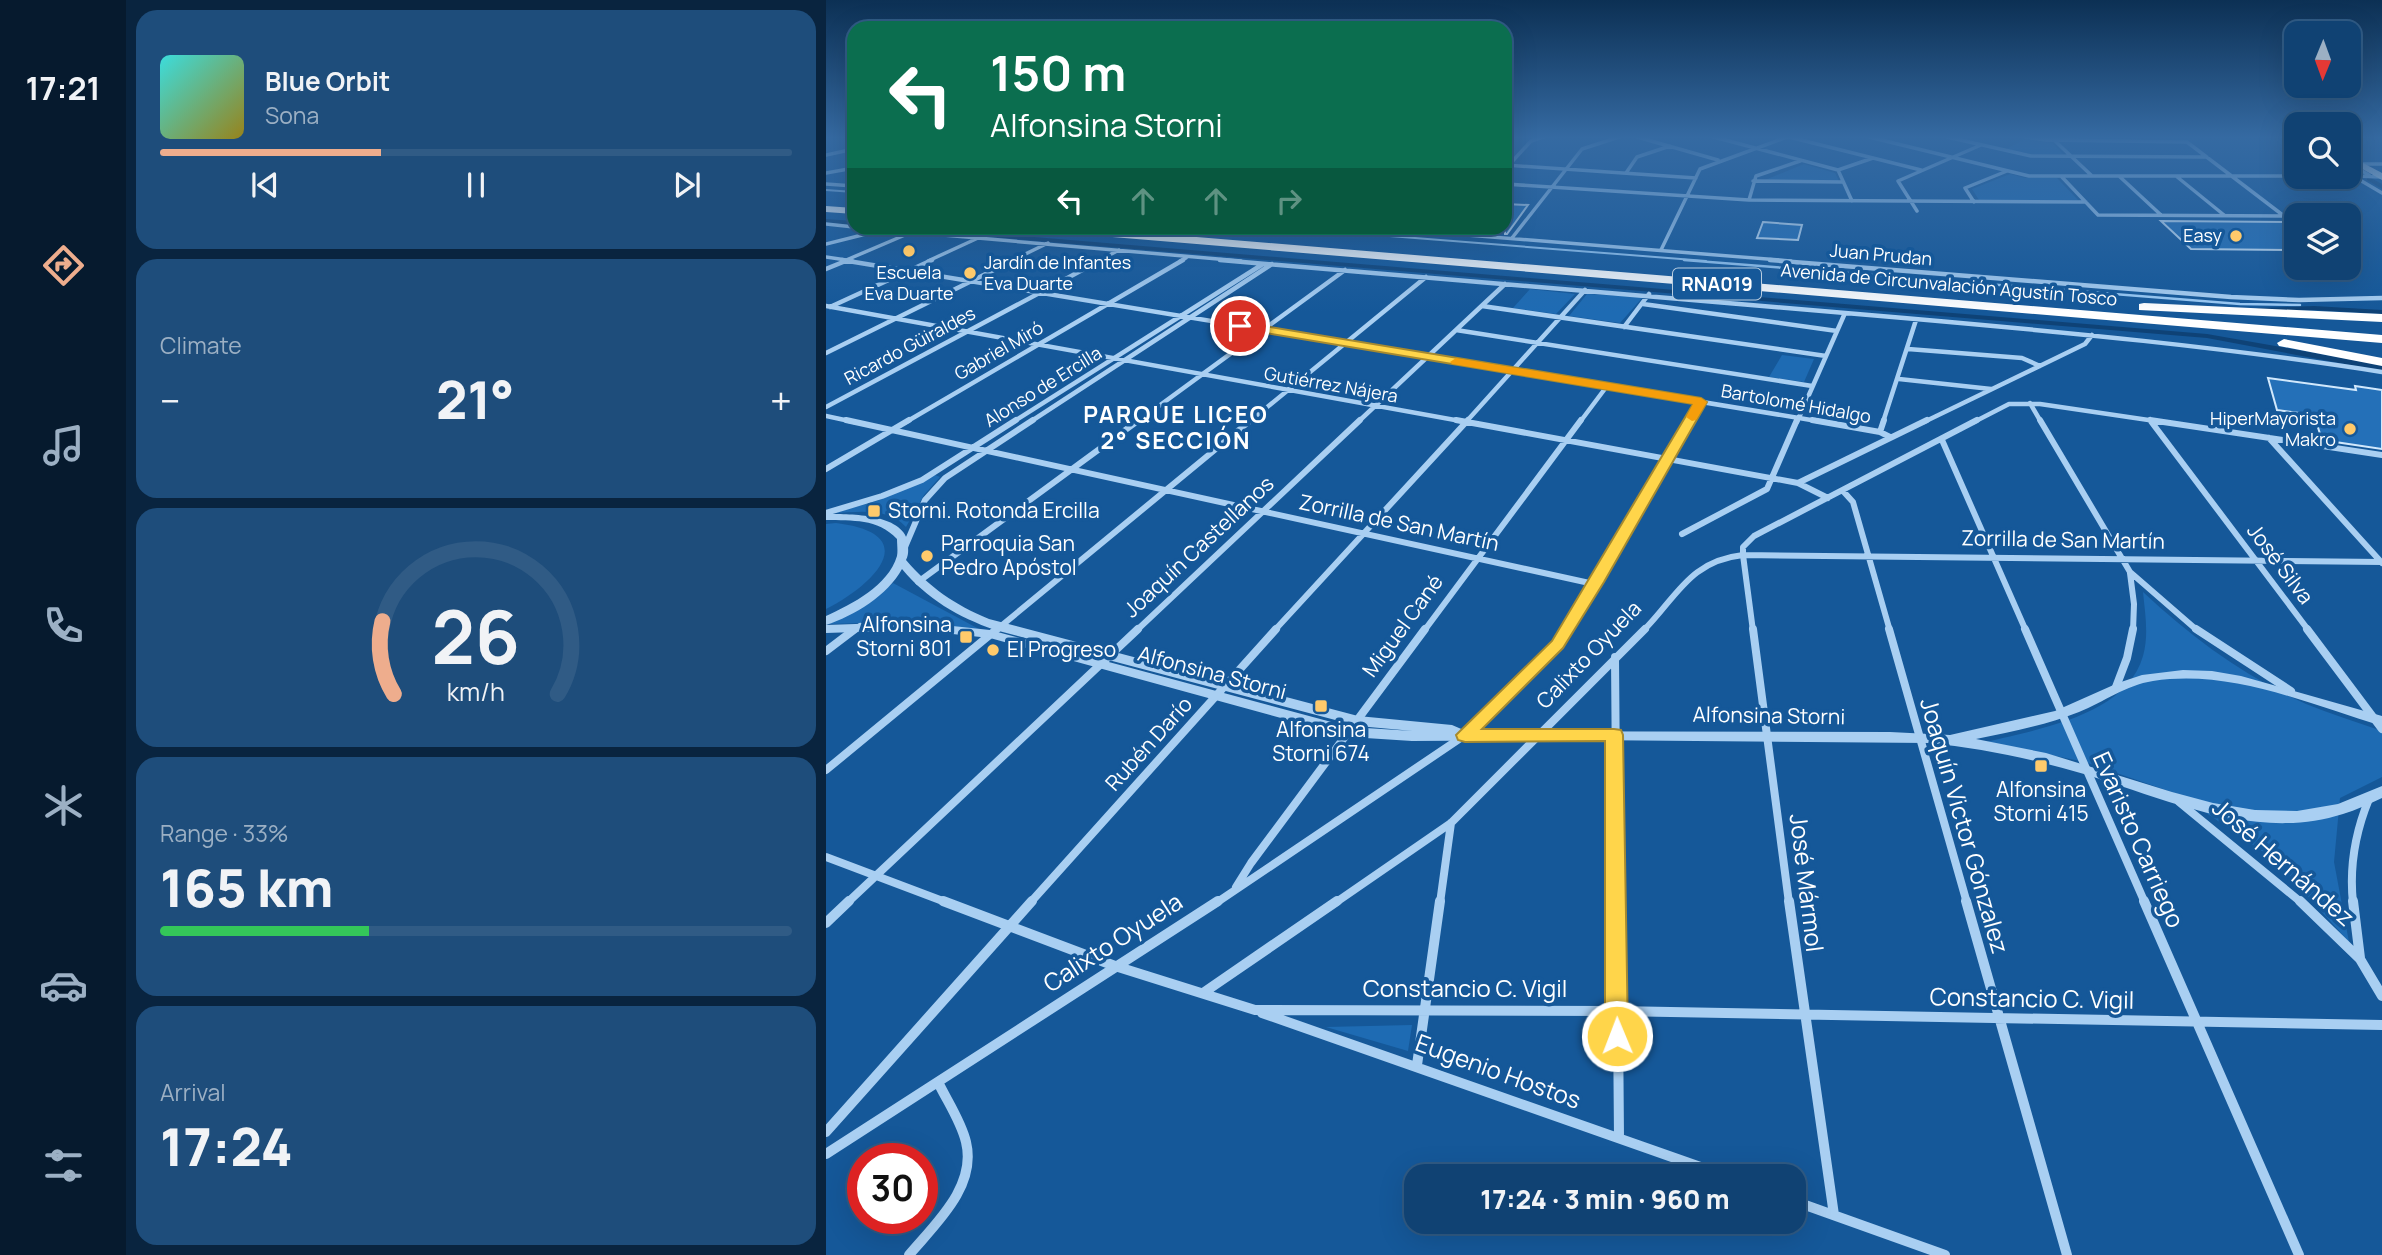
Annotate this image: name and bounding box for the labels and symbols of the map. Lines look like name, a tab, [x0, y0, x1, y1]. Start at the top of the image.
north arrow	[2284, 21, 2361, 98]
place label: Easy	[2183, 223, 2222, 247]
marker: Easy	[2228, 228, 2244, 244]
street label: Juan Prudan	[1829, 238, 1933, 270]
marker: Escuela Eva Duarte	[901, 243, 917, 259]
place label: Jardín de Infantes Eva Duarte	[984, 250, 1131, 295]
street label: Avenida de Circunvalación Agustín Tosco	[1780, 257, 2118, 311]
place label: Escuela Eva Duarte	[864, 260, 954, 305]
marker: Jardín de Infantes Eva Duarte	[962, 265, 978, 281]
road number: RNA019	[1673, 268, 1761, 300]
pin	[1210, 296, 1270, 356]
street label: Ricardo Güiraldes	[840, 300, 979, 390]
street label: Gabriel Miró	[950, 315, 1047, 385]
street label: Alonso de Ercilla	[979, 340, 1106, 432]
street label: Gutiérrez Nájera	[1262, 360, 1400, 408]
street label: Bartolomé Hidalgo	[1719, 378, 1873, 428]
district label: PARQUE LICEO 2° SECCIÓN	[1083, 398, 1269, 456]
place label: HiperMayorista Makro	[2210, 406, 2336, 451]
marker: HiperMayorista Makro	[2342, 421, 2358, 437]
street label: Joaquín Castellanos	[1117, 469, 1279, 623]
street label: Zorrilla de San Martín	[1297, 487, 1502, 557]
place label: Storni. Rotonda Ercilla	[888, 496, 1100, 524]
marker: Storni. Rotonda Ercilla	[866, 503, 882, 519]
street label: José Silva	[2241, 517, 2320, 609]
street label: Zorrilla de San Martín	[1961, 523, 2165, 555]
place label: Parroquia San Pedro Apóstol	[941, 529, 1077, 581]
marker: Parroquia San Pedro Apóstol	[919, 548, 935, 564]
street label: Miguel Cané	[1356, 569, 1449, 682]
street label: Calixto Oyuela	[1530, 594, 1647, 714]
place label: Alfonsina Storni 801	[856, 610, 952, 662]
marker: Alfonsina Storni 801	[958, 629, 974, 645]
place label: El Progreso	[1007, 635, 1116, 663]
street label: Alfonsina Storni	[1135, 639, 1290, 705]
marker: El Progreso	[985, 642, 1001, 658]
street label: Rubén Darío	[1099, 690, 1198, 796]
street label: Joaquín Victor Gónzalez	[1913, 694, 2018, 957]
marker: Alfonsina Storni 674	[1313, 698, 1329, 714]
street label: Alfonsina Storni	[1692, 700, 1846, 730]
place label: Alfonsina Storni 674	[1272, 715, 1370, 767]
street label: Evaristo Carriego	[2086, 746, 2193, 933]
marker: Alfonsina Storni 415	[2033, 758, 2049, 774]
place label: Alfonsina Storni 415	[1993, 775, 2089, 827]
street label: José Hernández	[2206, 791, 2362, 933]
street label: José Mármol	[1783, 812, 1832, 954]
street label: Calixto Oyuela	[1036, 884, 1188, 999]
street label: Constancio C. Vigil	[1363, 971, 1567, 1004]
street label: Constancio C. Vigil	[1929, 979, 2135, 1016]
position arrow	[1580, 999, 1654, 1073]
street label: Eugenio Hostos	[1411, 1025, 1586, 1116]
speed limit sign: 30	[847, 1143, 938, 1234]

